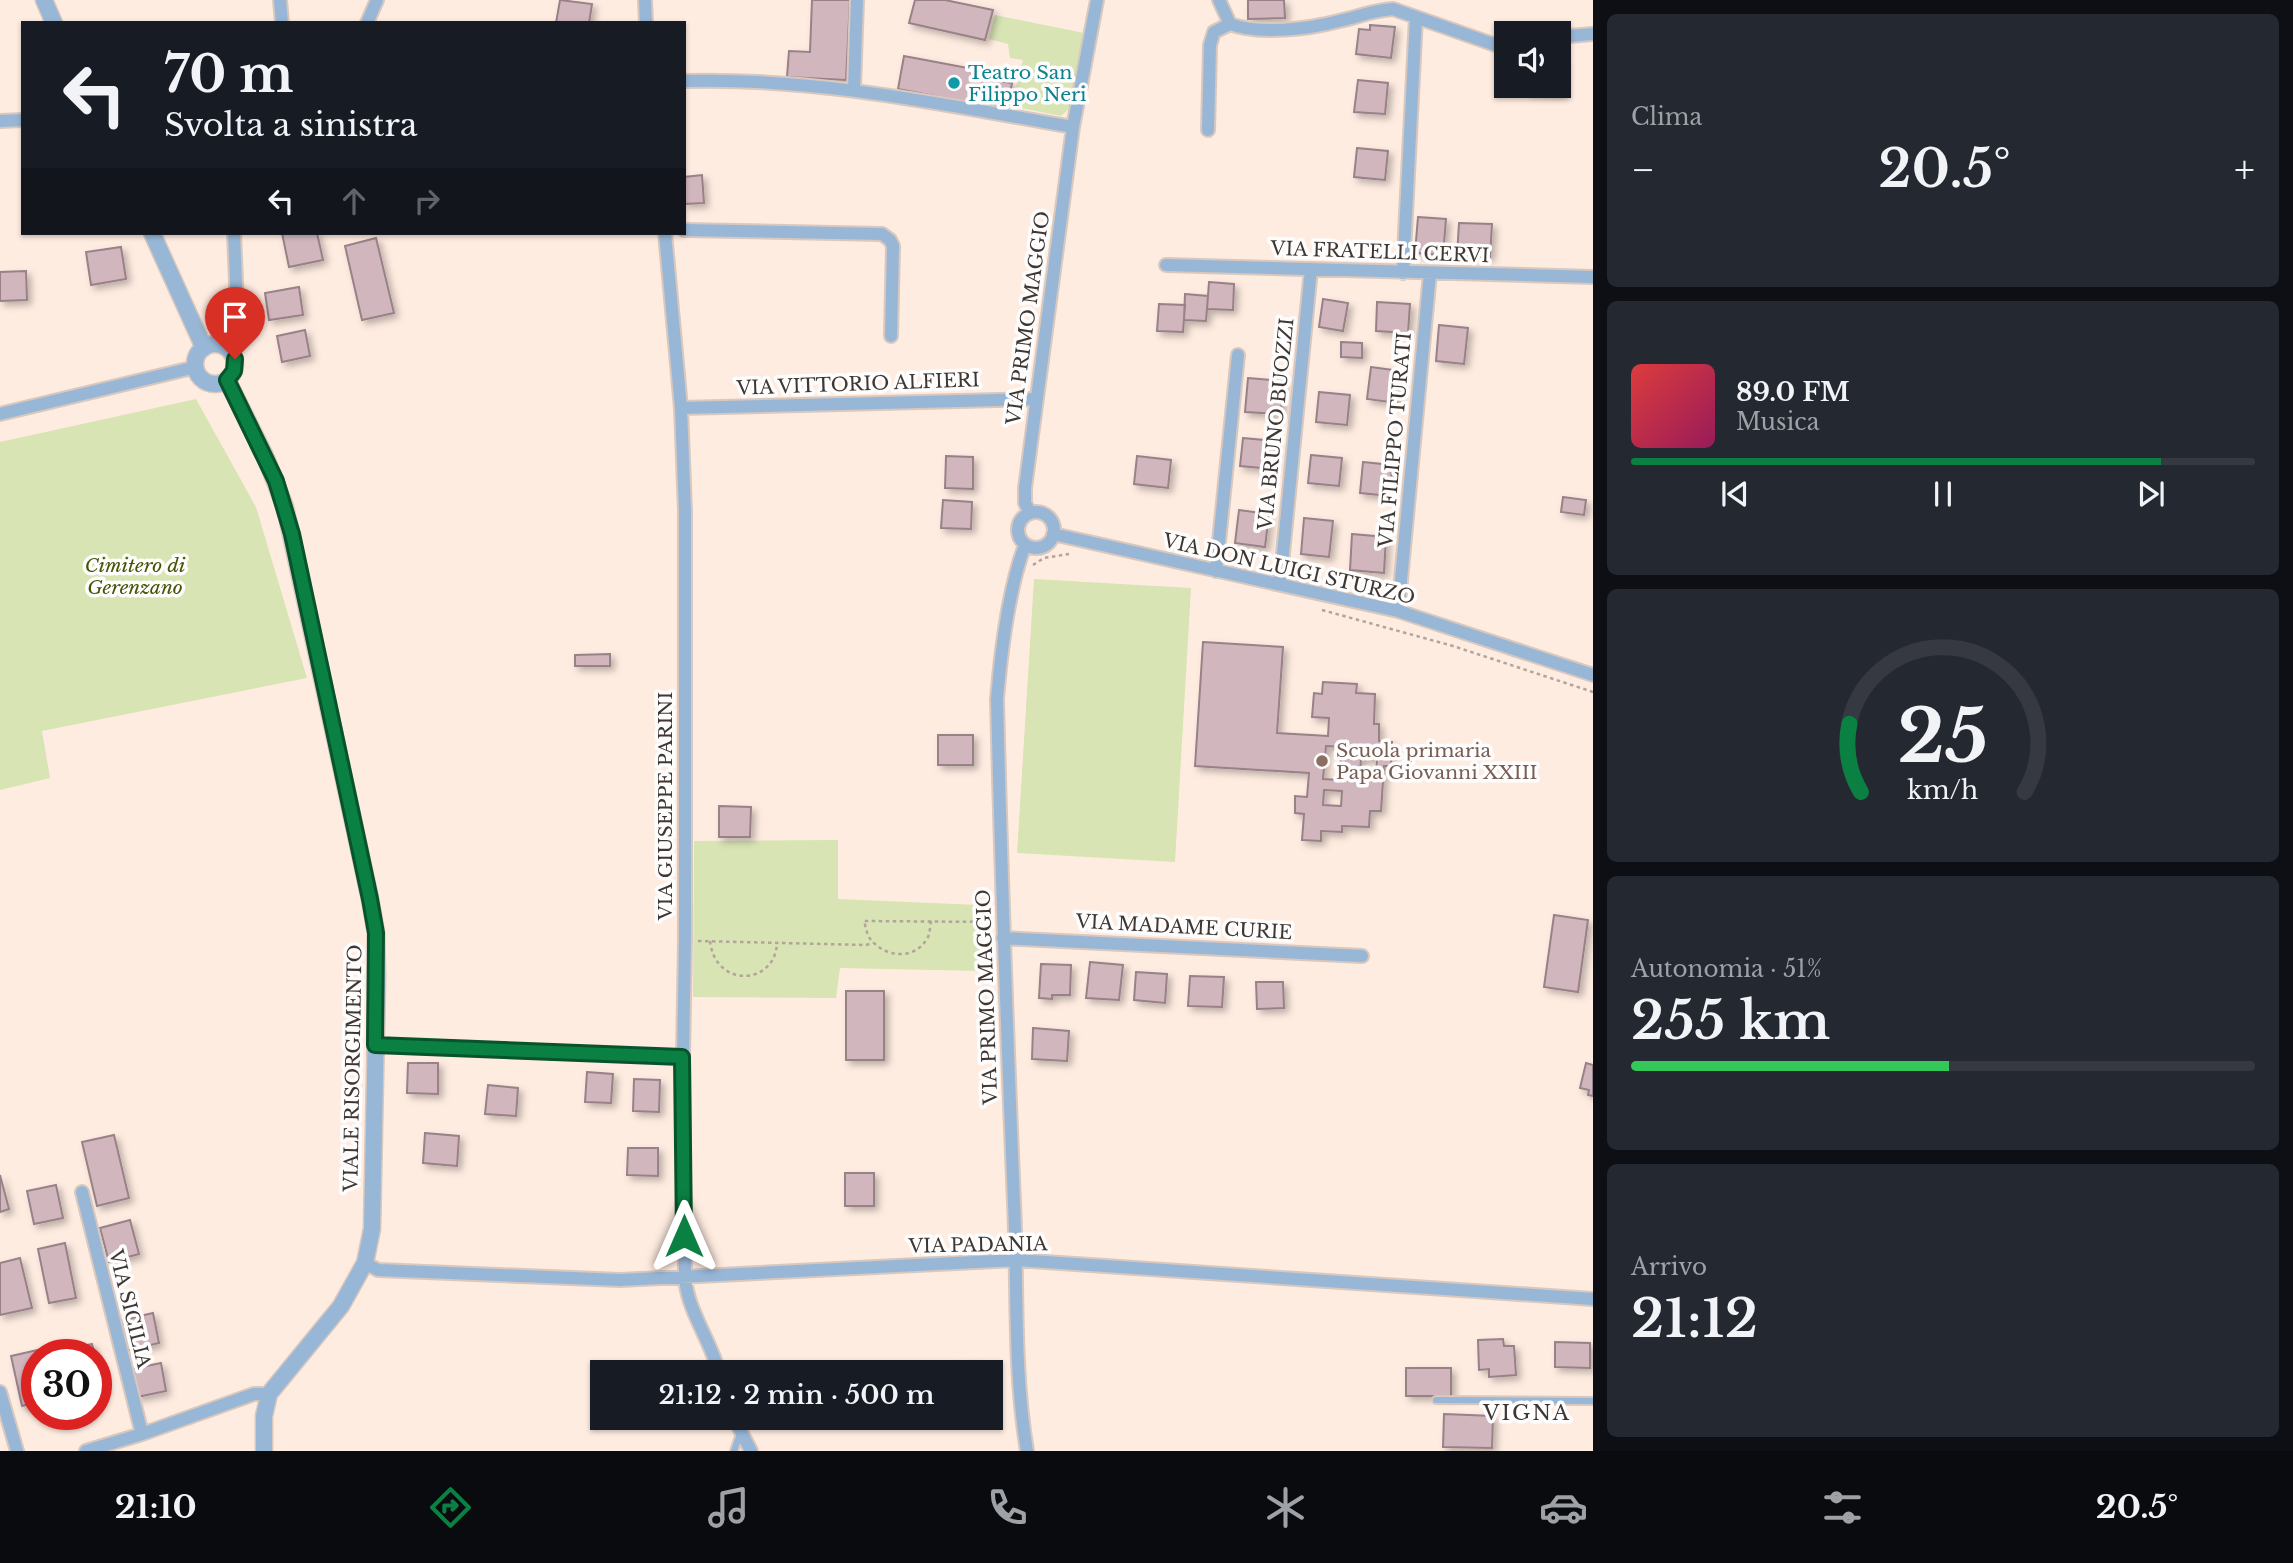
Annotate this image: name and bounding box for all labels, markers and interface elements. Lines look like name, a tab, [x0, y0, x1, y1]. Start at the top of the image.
map controls	[1494, 21, 1571, 98]
button: sound	[1494, 21, 1571, 98]
text: 70 m	[164, 44, 294, 105]
icon: left	[49, 49, 140, 140]
place label: Teatro San Filippo Neri	[968, 61, 1087, 106]
marker: Teatro San Filippo Neri	[946, 75, 962, 91]
text: Clima	[1631, 103, 1702, 131]
text: Svolta a sinistra	[164, 105, 417, 145]
text: 20.5°	[1878, 137, 2011, 201]
text: −	[1631, 146, 1655, 193]
text: +	[2234, 146, 2255, 193]
icon: left	[262, 182, 300, 220]
icon: ahead	[335, 182, 373, 220]
icon: right	[408, 182, 446, 220]
street label: VIA PRIMO MAGGIO	[1001, 210, 1054, 427]
street label: VIA FRATELLI CERVI	[1269, 237, 1490, 267]
pin	[205, 287, 265, 359]
icon: arrive	[216, 298, 254, 336]
street label: VIA BRUNO BUOZZI	[1253, 317, 1299, 532]
street label: VIA FILIPPO TURATI	[1374, 331, 1416, 550]
street label: VIA VITTORIO ALFIERI	[735, 368, 980, 400]
text: 89.0 FM	[1736, 376, 1850, 408]
text: Musica	[1736, 408, 1819, 436]
icon: previous	[1716, 475, 1754, 513]
icon: pause	[1924, 475, 1962, 513]
icon: next	[2132, 475, 2170, 513]
street label: VIA DON LUIGI STURZO	[1160, 529, 1417, 609]
park label: Cimitero di Gerenzano	[85, 554, 186, 599]
text: 25	[1898, 691, 1988, 782]
street label: VIA GIUSEPPE PARINI	[654, 692, 677, 921]
place label: Scuola primaria Papa Giovanni XXIII	[1336, 739, 1538, 784]
marker: Scuola primaria Papa Giovanni XXIII	[1314, 753, 1330, 769]
text: km/h	[1908, 774, 1978, 805]
street label: VIA PRIMO MAGGIO	[972, 889, 1002, 1106]
street label: VIA MADAME CURIE	[1074, 910, 1293, 944]
street label: VIALE RISORGIMENTO	[339, 944, 367, 1193]
text: Autonomia · 51%	[1631, 955, 1822, 983]
text: 255 km	[1631, 989, 1830, 1053]
position arrow	[647, 1199, 721, 1273]
street label: VIA PADANIA	[907, 1232, 1048, 1258]
street label: VIA SICILIA	[104, 1246, 156, 1371]
text: Arrivo	[1631, 1253, 1707, 1281]
text: 21:12	[1631, 1287, 1758, 1351]
speed limit sign: 30	[21, 1339, 112, 1430]
text: 21:12 · 2 min · 500 m	[658, 1379, 935, 1411]
district label: VIGNA	[1482, 1400, 1571, 1426]
icon: directions	[426, 1483, 475, 1532]
icon: music	[704, 1483, 753, 1532]
icon: phone	[983, 1483, 1032, 1532]
icon: climate	[1261, 1483, 1310, 1532]
icon: car	[1539, 1483, 1588, 1532]
icon: filters	[1818, 1483, 1867, 1532]
text: 21:10	[115, 1487, 197, 1527]
text: 20.5°	[2096, 1487, 2178, 1527]

